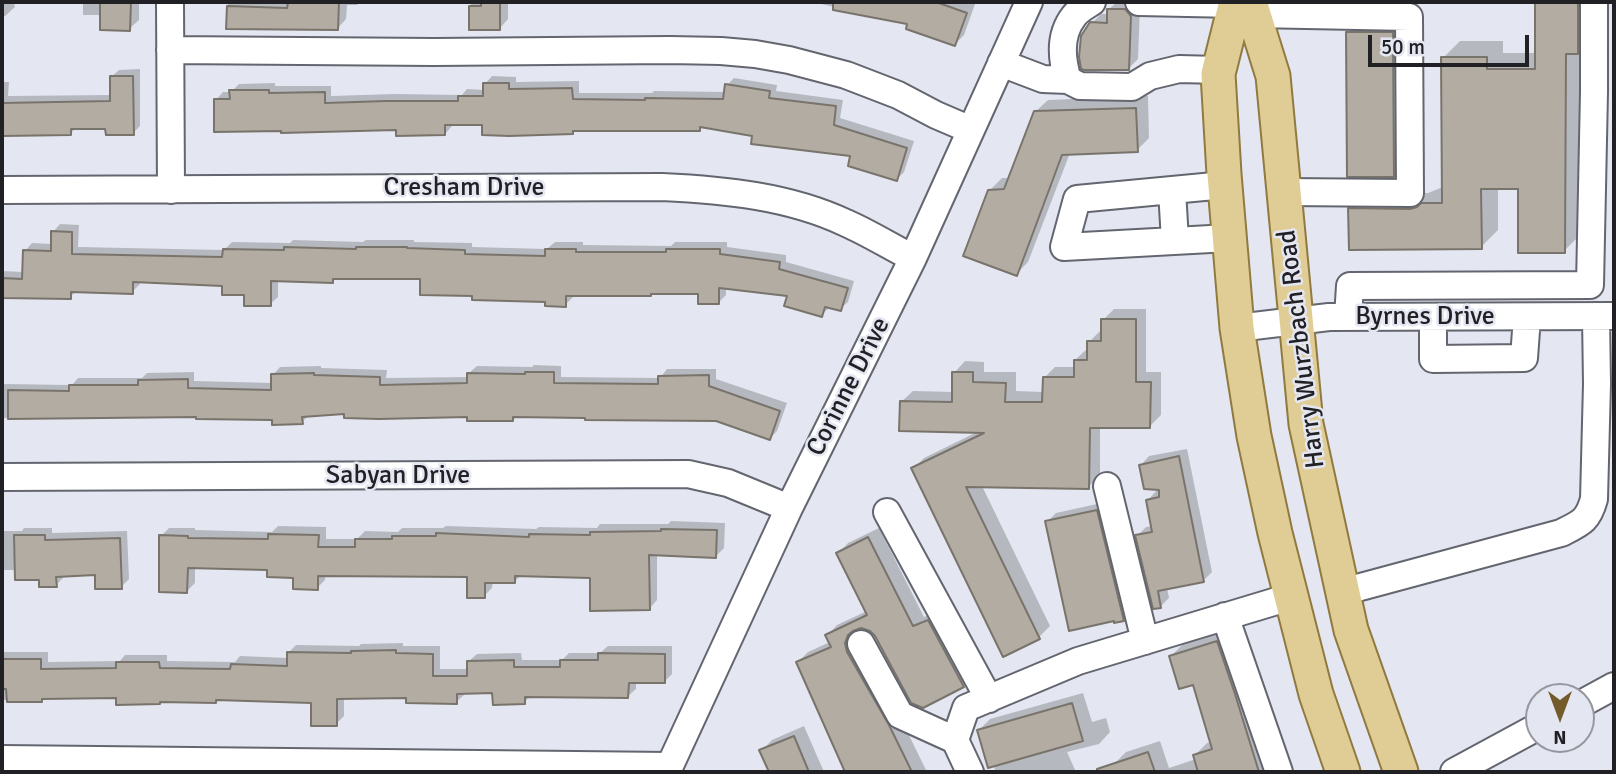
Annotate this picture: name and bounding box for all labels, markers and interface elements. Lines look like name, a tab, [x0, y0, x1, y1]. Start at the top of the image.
scale bar	[1371, 21, 1532, 65]
text: 50 m	[1381, 34, 1425, 60]
street label: Cresham Drive	[383, 172, 545, 204]
street label: Harry Wurzbach Road	[1272, 228, 1332, 470]
street label: Byrnes Drive	[1355, 301, 1495, 333]
street label: Corinne Drive	[801, 312, 897, 462]
street label: Sabyan Drive	[326, 460, 470, 492]
north arrow	[1525, 683, 1595, 753]
text: N	[1553, 725, 1567, 749]

